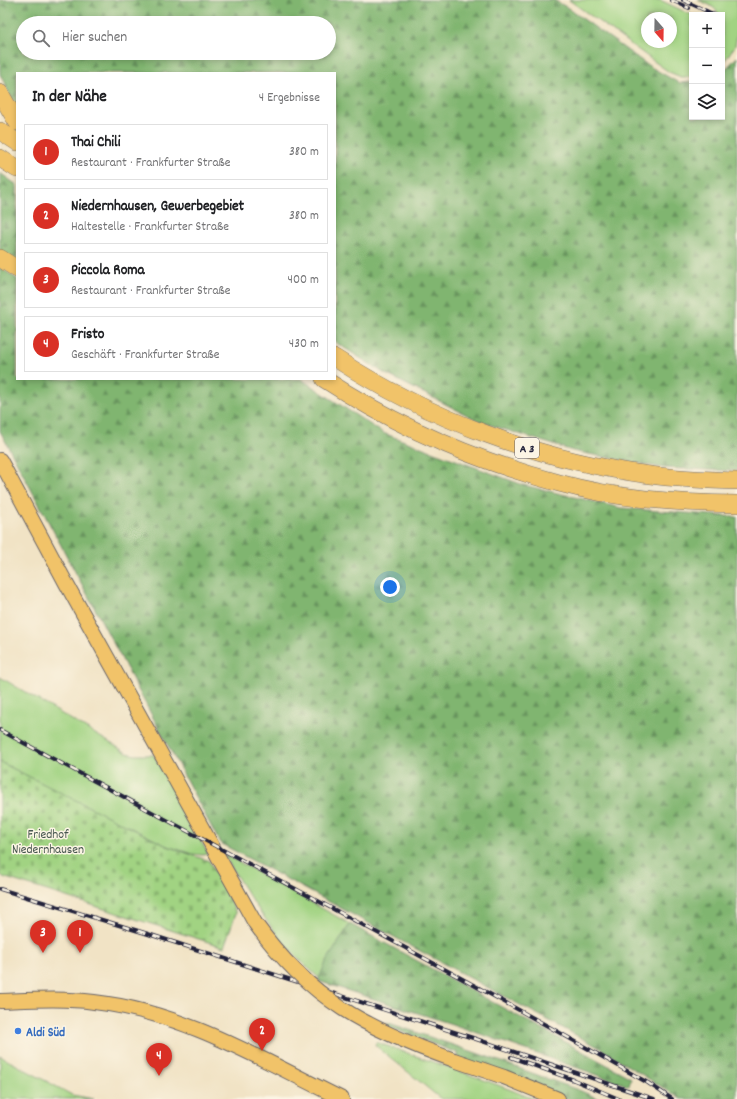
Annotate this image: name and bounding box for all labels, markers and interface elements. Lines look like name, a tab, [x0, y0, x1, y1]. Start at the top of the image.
north arrow	[641, 12, 677, 48]
map controls	[689, 12, 725, 120]
button: +	[689, 12, 725, 48]
search box	[16, 16, 336, 60]
icon: search	[30, 27, 52, 49]
text: Hier suchen	[62, 27, 127, 49]
button: −	[689, 48, 725, 84]
button: layers	[689, 84, 725, 120]
text: In der Nähe	[32, 86, 107, 110]
text: 4 Ergebnisse	[259, 89, 320, 108]
text: Thai Chili	[71, 132, 120, 154]
text: 1	[45, 143, 47, 162]
text: 380 m	[289, 143, 319, 162]
text: Restaurant · Frankfurter Straße	[71, 154, 230, 173]
text: Niedernhausen, Gewerbegebiet	[71, 196, 244, 218]
text: 2	[43, 207, 49, 226]
text: 380 m	[289, 207, 319, 226]
text: Haltestelle · Frankfurter Straße	[71, 218, 229, 237]
text: Piccola Roma	[71, 260, 145, 282]
text: 3	[43, 271, 49, 290]
text: 400 m	[288, 271, 319, 290]
text: Restaurant · Frankfurter Straße	[71, 282, 230, 301]
text: Fristo	[71, 324, 105, 346]
text: 4	[43, 335, 49, 354]
text: 430 m	[289, 335, 319, 354]
text: Geschäft · Frankfurter Straße	[71, 346, 219, 365]
road number: A 3	[515, 438, 539, 458]
your location	[380, 577, 400, 597]
park label: Friedhof Niedernhausen	[12, 826, 84, 860]
pin: 3	[30, 920, 56, 953]
pin: 1	[67, 920, 93, 953]
pin: 2	[249, 1018, 275, 1051]
place label: Aldi Süd	[26, 1024, 65, 1043]
marker: Aldi Süd	[13, 1026, 23, 1036]
pin: 4	[146, 1043, 172, 1076]

